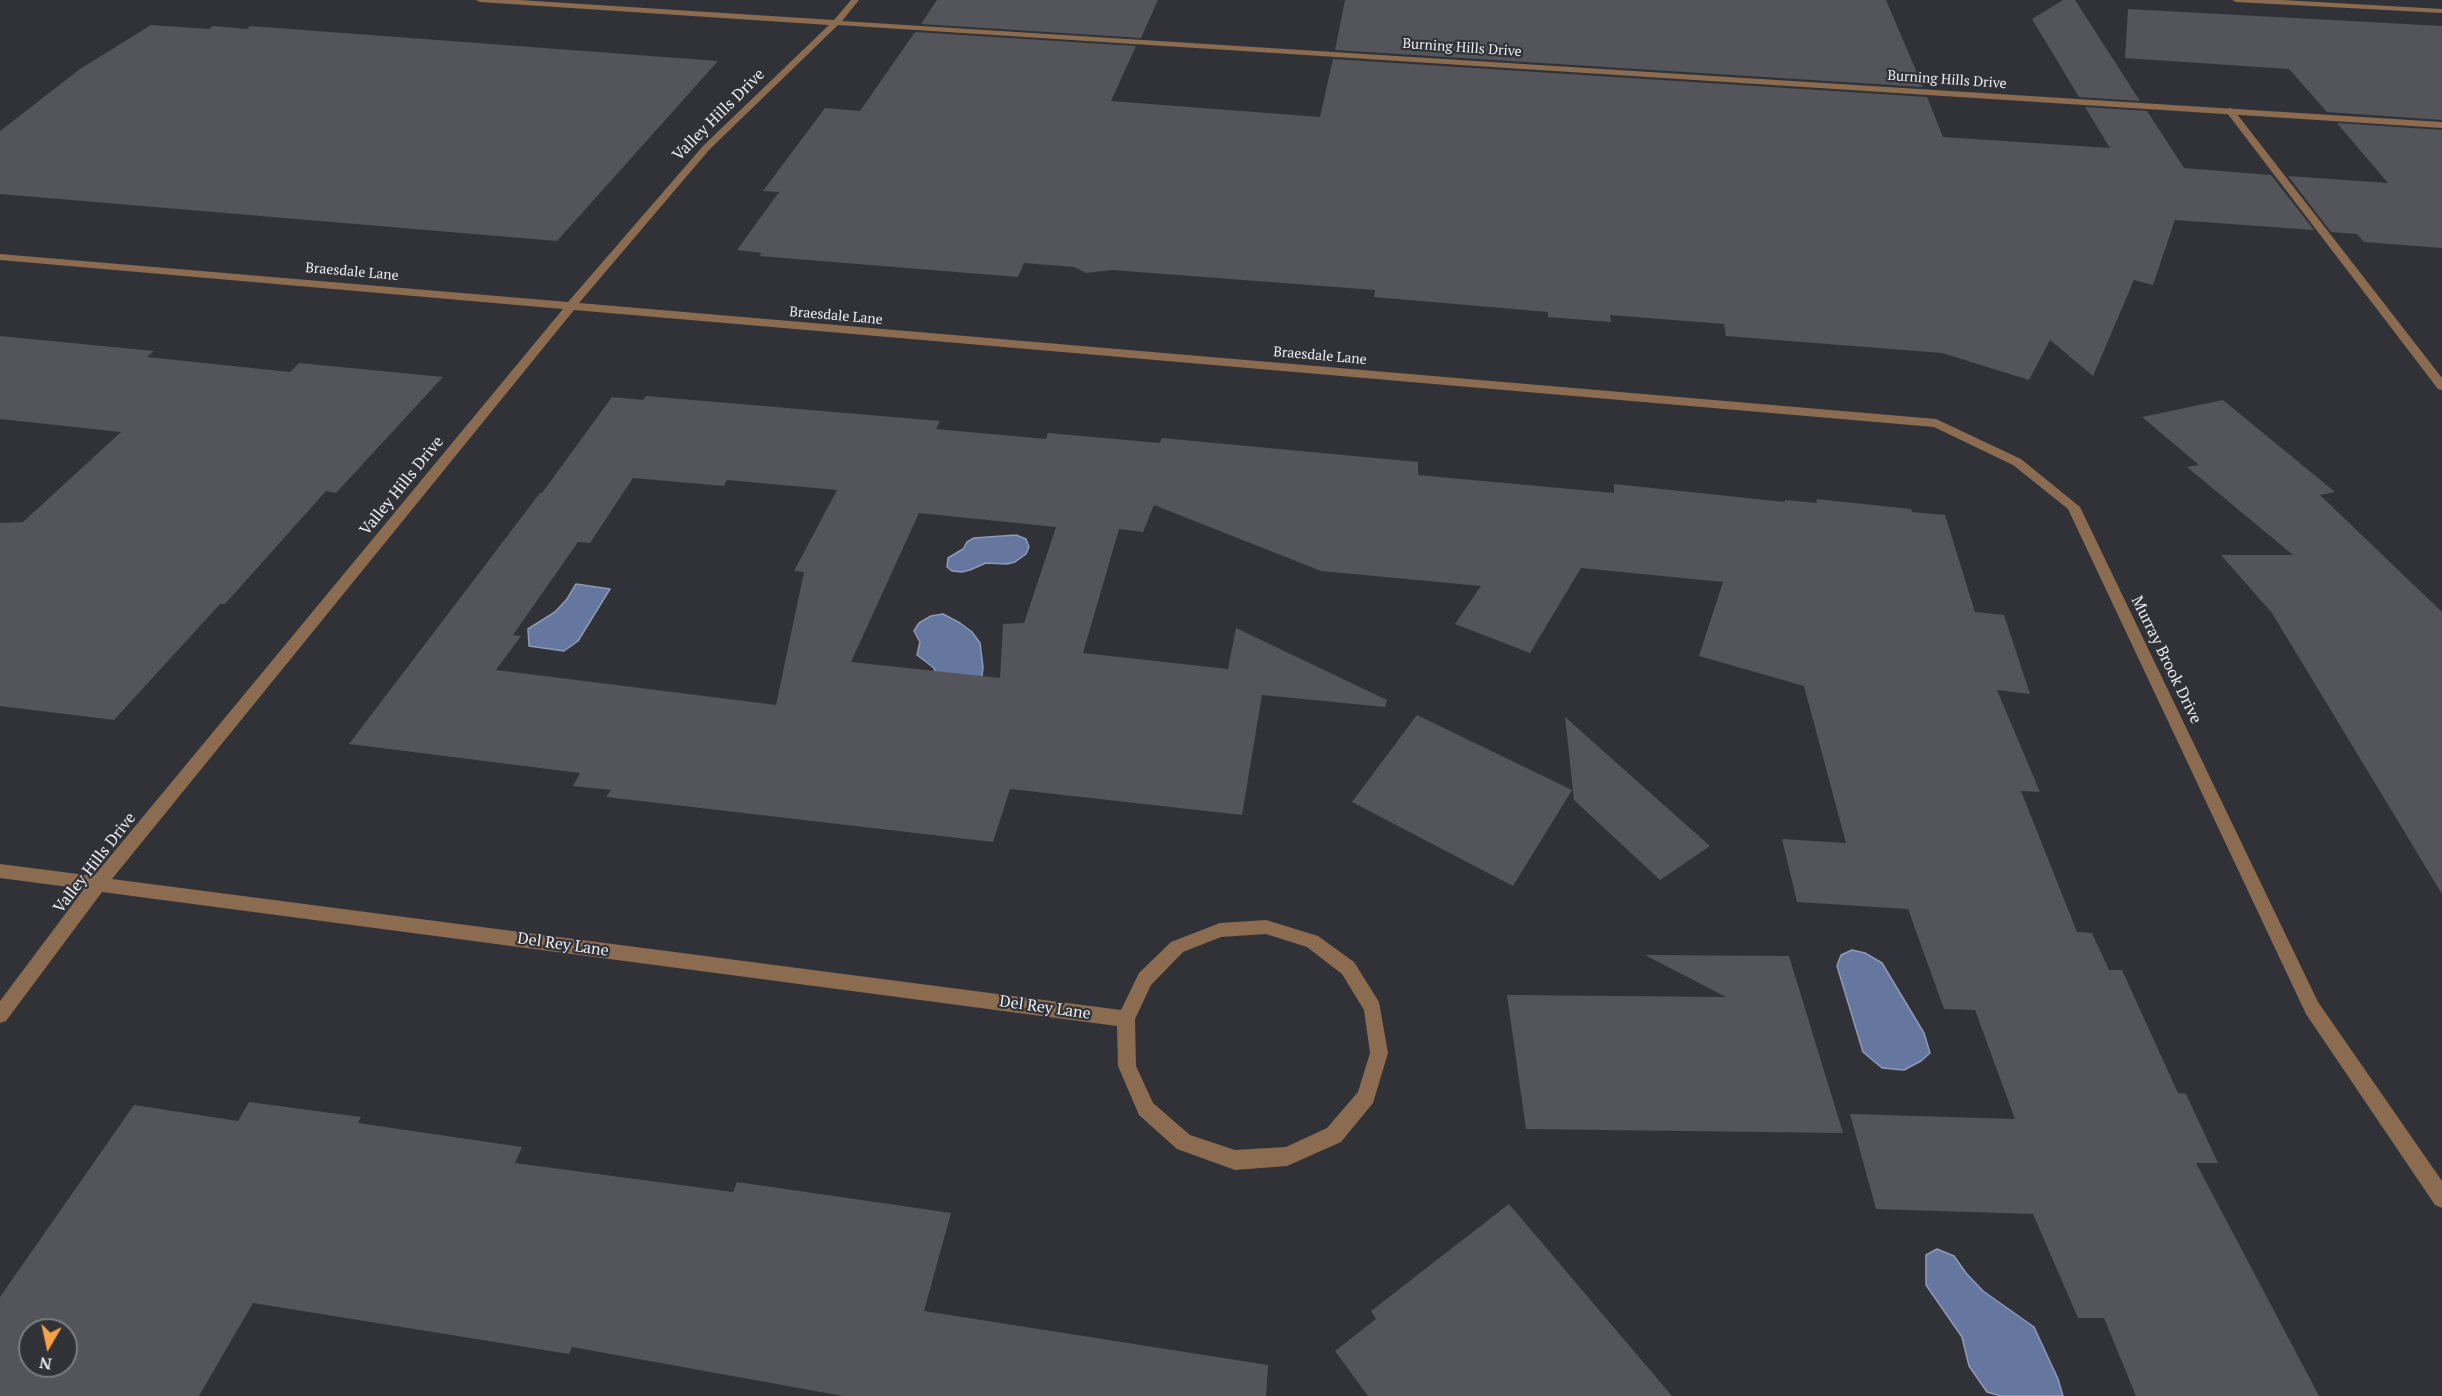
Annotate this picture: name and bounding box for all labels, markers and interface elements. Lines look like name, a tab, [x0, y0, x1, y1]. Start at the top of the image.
street label: Burning Hills Drive	[1402, 35, 1522, 61]
street label: Valley Hills Drive	[669, 65, 769, 165]
street label: Burning Hills Drive	[1887, 67, 2007, 93]
street label: Braesdale Lane	[305, 260, 399, 284]
street label: Braesdale Lane	[789, 304, 883, 328]
street label: Braesdale Lane	[1273, 344, 1367, 368]
street label: Valley Hills Drive	[356, 432, 448, 540]
street label: Murray Brook Drive	[2127, 593, 2205, 727]
street label: Valley Hills Drive	[50, 809, 140, 917]
street label: Del Rey Lane	[516, 929, 610, 961]
street label: Del Rey Lane	[998, 992, 1092, 1024]
north arrow	[18, 1318, 78, 1378]
text: N	[38, 1352, 53, 1376]

